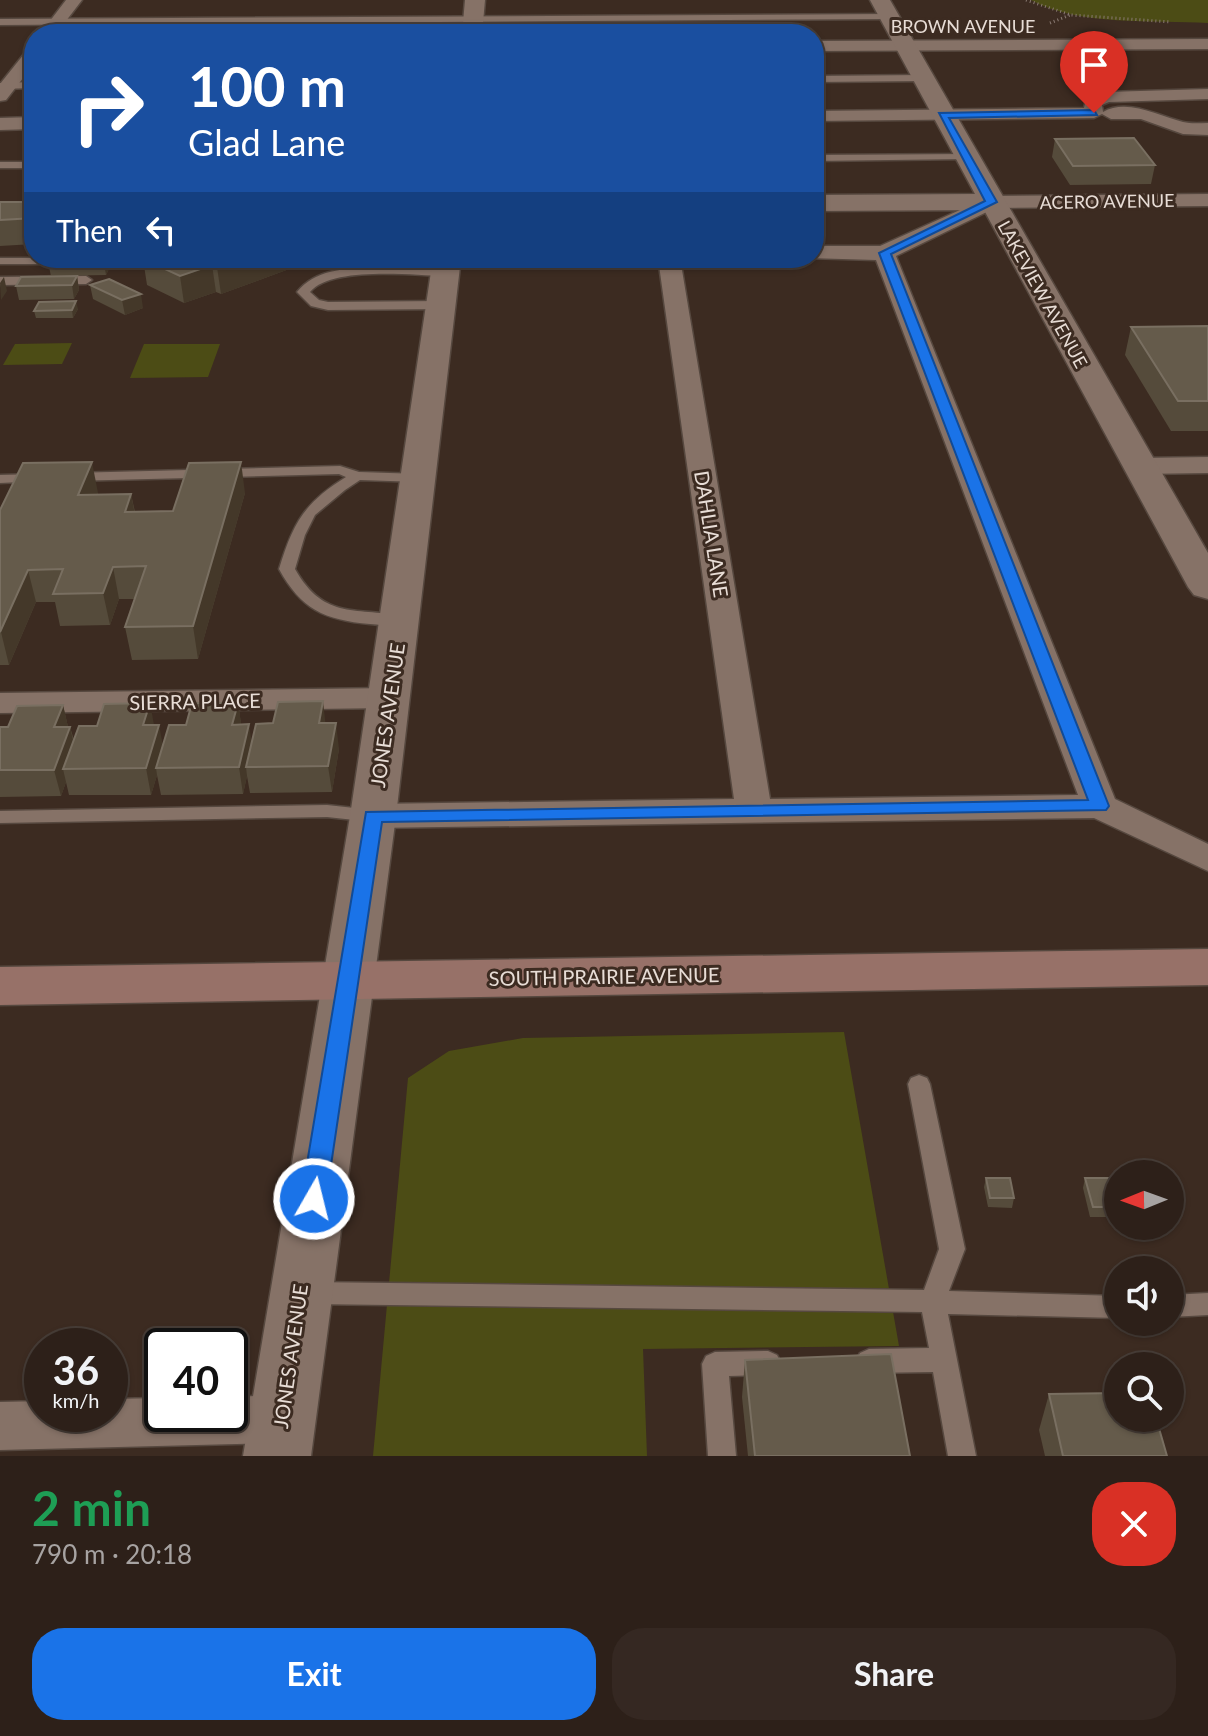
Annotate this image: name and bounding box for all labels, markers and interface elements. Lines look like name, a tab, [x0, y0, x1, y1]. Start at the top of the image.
street label: BROWN AVENUE	[891, 15, 1035, 37]
pin	[1060, 31, 1128, 113]
icon: arrive	[1072, 43, 1116, 87]
text: 100 m	[188, 52, 346, 119]
icon: right	[56, 56, 160, 160]
text: Glad Lane	[188, 120, 345, 164]
street label: ACERO AVENUE	[1039, 189, 1175, 213]
icon: left	[139, 208, 183, 252]
text: Then	[56, 212, 123, 248]
street label: LAKEVIEW AVENUE	[993, 217, 1093, 371]
street label: DAHLIA LANE	[690, 469, 734, 599]
street label: JONES AVENUE	[365, 641, 409, 789]
street label: SIERRA PLACE	[129, 688, 261, 714]
street label: SOUTH PRAIRIE AVENUE	[488, 962, 720, 990]
position arrow	[272, 1157, 356, 1241]
north arrow	[1104, 1160, 1184, 1240]
map controls	[1104, 1160, 1184, 1432]
button: sound	[1104, 1256, 1184, 1336]
street label: JONES AVENUE	[268, 1282, 312, 1430]
speed limit sign: 40	[144, 1328, 248, 1432]
text: 36	[53, 1346, 99, 1394]
button: search	[1104, 1352, 1184, 1432]
text: km/h	[53, 1388, 99, 1412]
text: 2 min	[32, 1479, 151, 1536]
button: close	[1092, 1482, 1176, 1566]
text: 790 m · 20:18	[32, 1538, 192, 1570]
button: Exit	[32, 1628, 596, 1720]
button: Share	[612, 1628, 1176, 1720]

